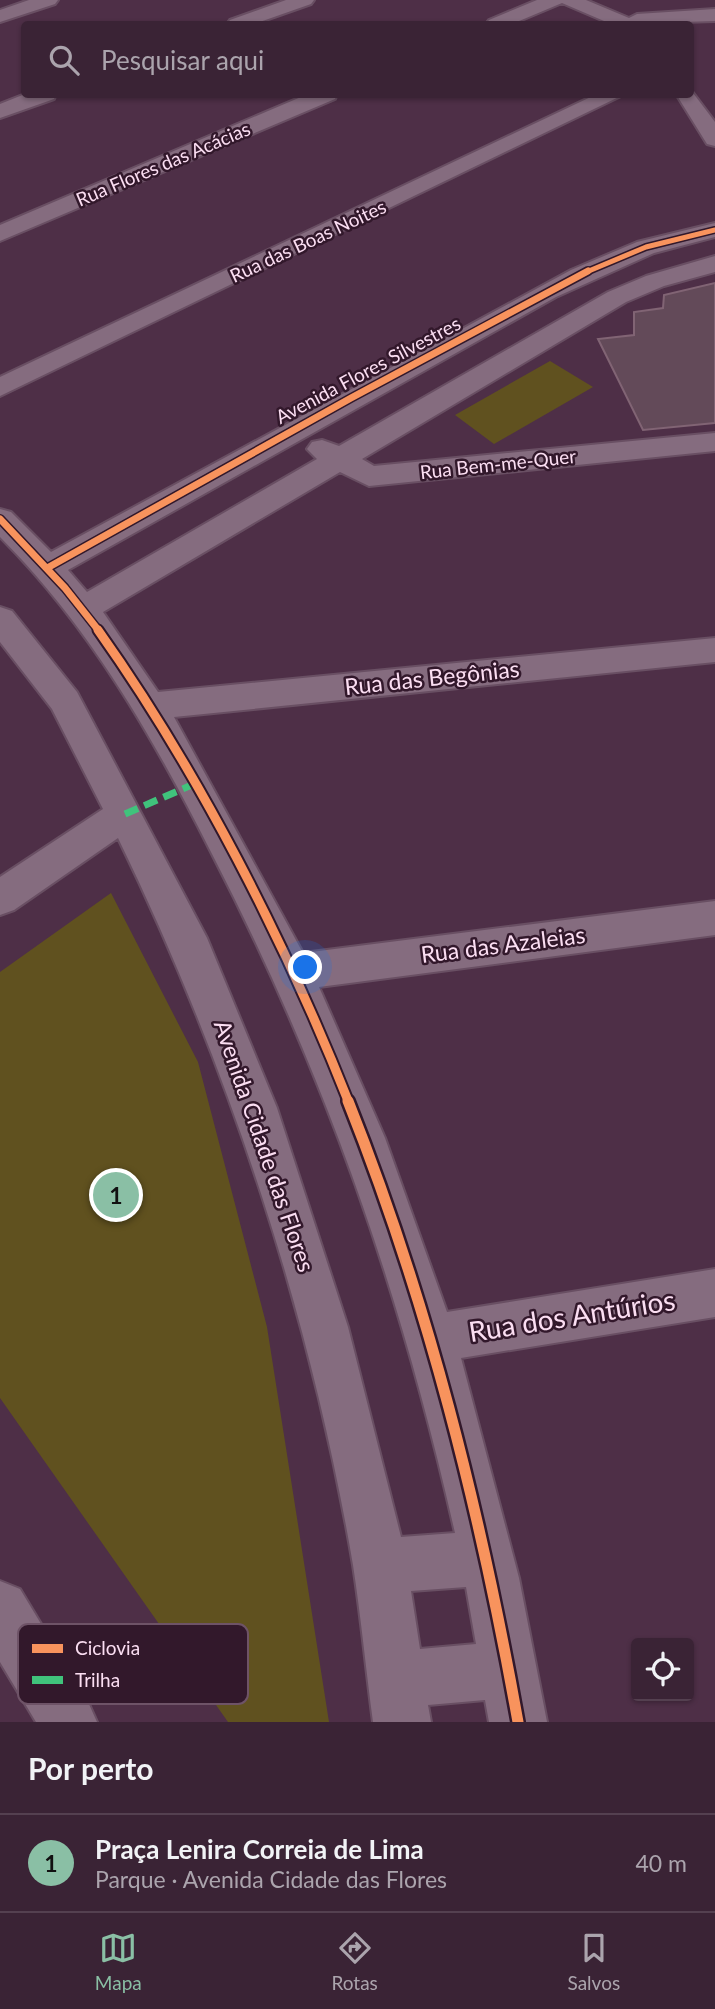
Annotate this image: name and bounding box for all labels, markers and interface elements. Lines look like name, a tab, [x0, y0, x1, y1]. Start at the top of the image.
search box	[21, 21, 694, 98]
icon: search	[45, 41, 83, 79]
text: Pesquisar aqui	[101, 44, 264, 76]
street label: Rua Flores das Acácias	[72, 116, 253, 211]
street label: Rua das Boas Noites	[226, 194, 390, 287]
street label: Avenida Flores Silvestres	[271, 311, 464, 428]
street label: Rua Bem-me-Quer	[419, 444, 577, 483]
street label: Rua das Begônias	[343, 654, 521, 700]
street label: Rua das Azaleias	[419, 920, 587, 968]
your location	[288, 950, 322, 984]
street label: Avenida Cidade das Flores	[209, 1016, 321, 1275]
pin: 1	[93, 1169, 139, 1221]
street label: Rua dos Antúrios	[466, 1282, 677, 1348]
legend	[18, 1624, 248, 1704]
text: Ciclovia	[75, 1636, 140, 1659]
map controls	[631, 1638, 694, 1701]
button: locate	[631, 1638, 694, 1701]
text: Trilha	[75, 1668, 120, 1691]
text: Por perto	[28, 1750, 153, 1786]
text: Praça Lenira Correia de Lima	[95, 1833, 424, 1865]
text: 1	[44, 1849, 58, 1877]
text: 40 m	[636, 1849, 687, 1877]
text: Parque · Avenida Cidade das Flores	[95, 1865, 447, 1893]
tab: Mapa	[95, 1929, 142, 1994]
tab: Rotas	[331, 1929, 378, 1994]
tab: Salvos	[568, 1929, 620, 1994]

